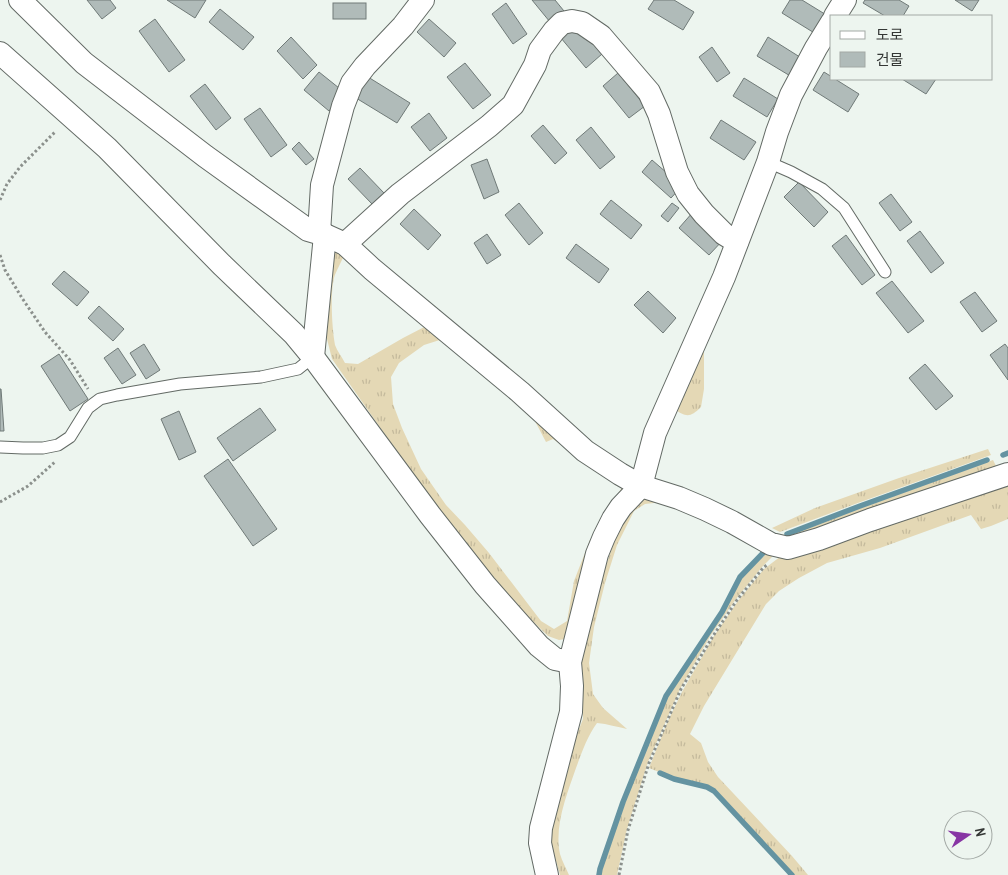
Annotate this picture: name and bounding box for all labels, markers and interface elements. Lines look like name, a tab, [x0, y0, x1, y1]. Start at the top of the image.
legend	[830, 15, 993, 80]
text: 도로	[876, 24, 904, 45]
text: 건물	[876, 49, 904, 70]
north arrow	[943, 810, 993, 860]
text: N	[971, 826, 990, 838]

